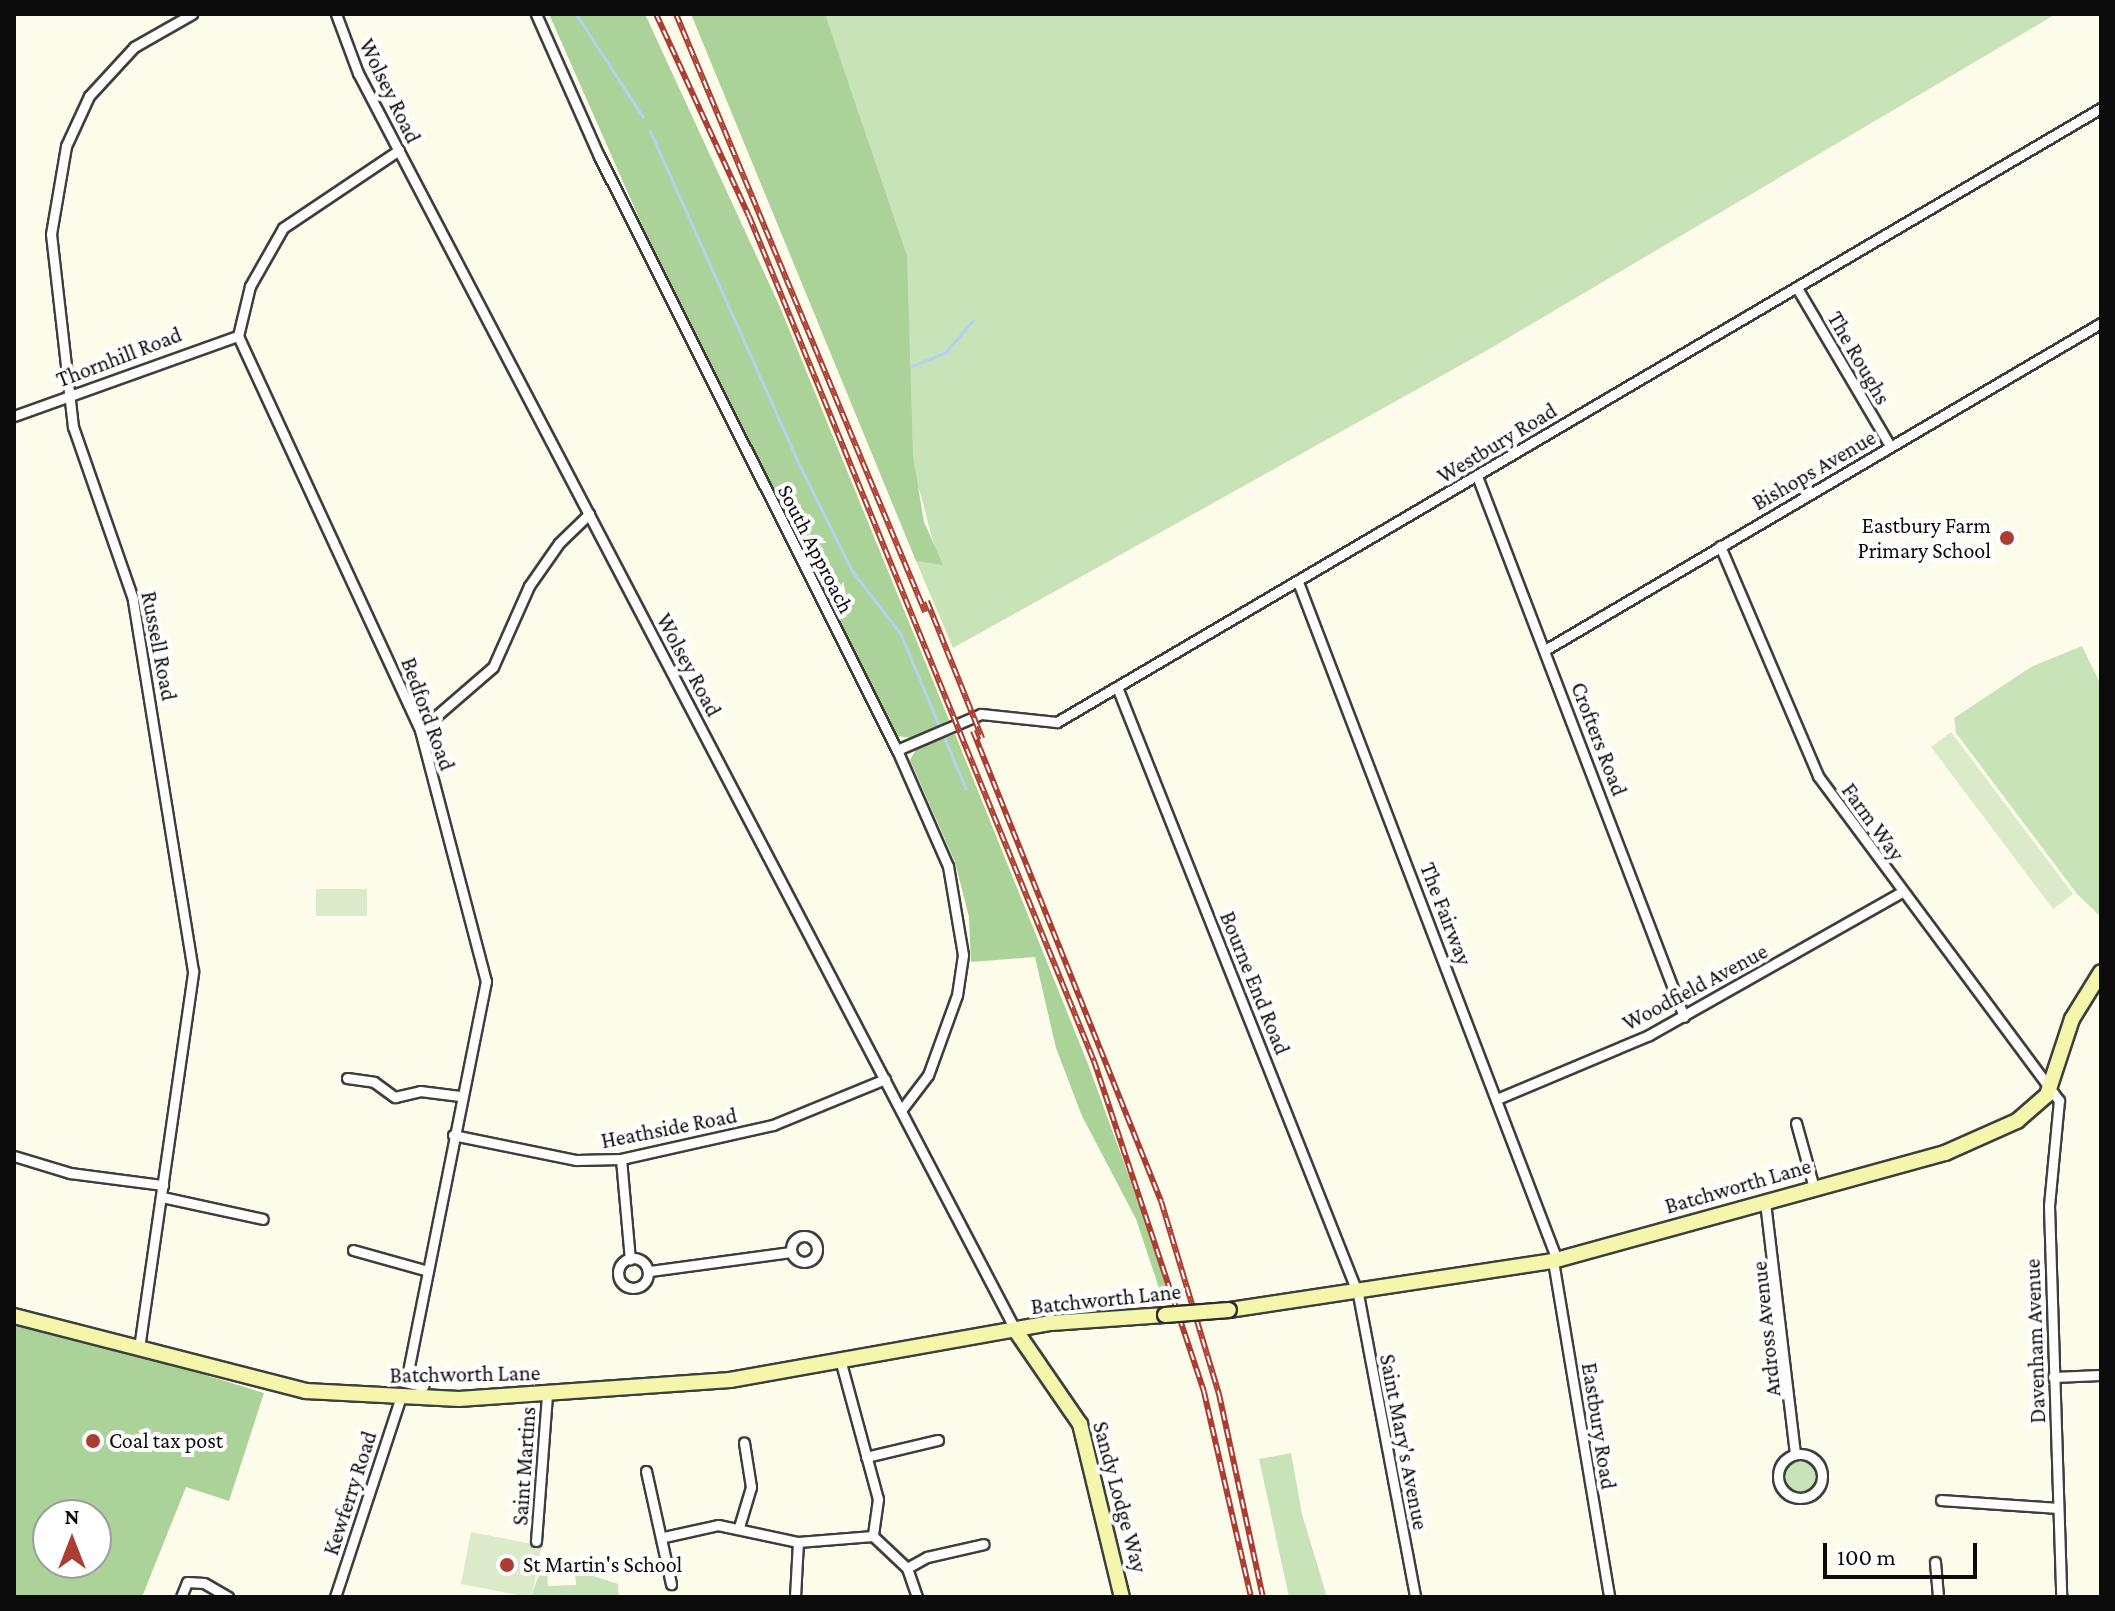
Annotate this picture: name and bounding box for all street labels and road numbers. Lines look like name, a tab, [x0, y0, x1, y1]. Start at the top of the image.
street label: Wolsey Road	[353, 34, 427, 148]
street label: The Roughs	[1822, 307, 1896, 409]
street label: Thornhill Road	[53, 321, 185, 393]
street label: Westbury Road	[1433, 397, 1561, 489]
street label: Bishops Avenue	[1748, 424, 1880, 516]
street label: South Approach	[772, 480, 860, 618]
street label: Russell Road	[135, 589, 183, 703]
street label: Wolsey Road	[651, 609, 727, 721]
street label: Bedford Road	[395, 654, 461, 774]
street label: Crofters Road	[1565, 678, 1633, 800]
street label: Farm Way	[1836, 778, 1910, 866]
street label: The Fairway	[1414, 859, 1478, 969]
street label: Bourne End Road	[1214, 908, 1296, 1058]
street label: Woodfield Avenue	[1618, 938, 1772, 1036]
street label: Heathside Road	[599, 1102, 739, 1154]
street label: Batchworth Lane	[1662, 1153, 1814, 1219]
street label: Davenham Avenue	[2019, 1258, 2051, 1424]
street label: Ardross Avenue	[1746, 1260, 1786, 1398]
street label: Batchworth Lane	[1030, 1278, 1182, 1320]
street label: Saint Mary's Avenue	[1374, 1352, 1434, 1532]
street label: Batchworth Lane	[389, 1359, 541, 1389]
street label: Eastbury Road	[1576, 1361, 1622, 1491]
street label: Saint Martins	[507, 1406, 541, 1526]
street label: Sandy Lodge Way	[1087, 1419, 1153, 1575]
street label: Kewferry Road	[318, 1428, 382, 1558]

